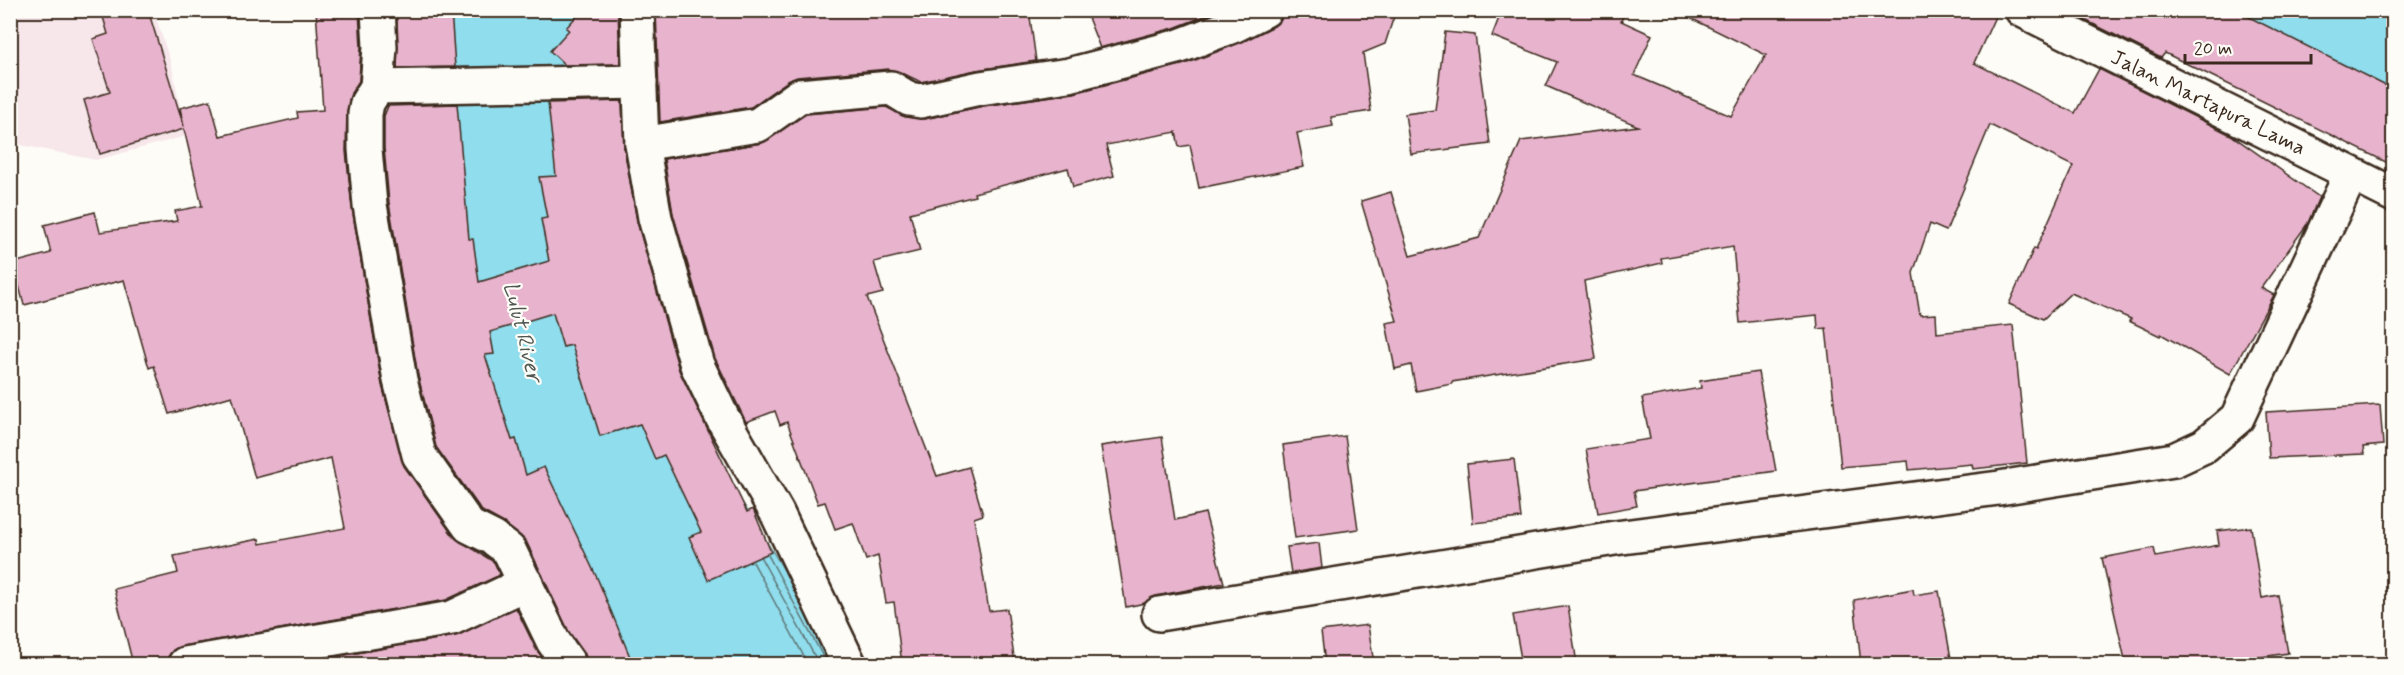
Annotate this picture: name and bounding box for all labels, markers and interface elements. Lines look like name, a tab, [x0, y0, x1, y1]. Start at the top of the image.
scale bar	[2185, 27, 2311, 65]
text: 20 m	[2194, 37, 2232, 61]
street label: Jalan Martapura Lama	[2106, 44, 2310, 162]
water label: Lulut River	[496, 279, 549, 387]

